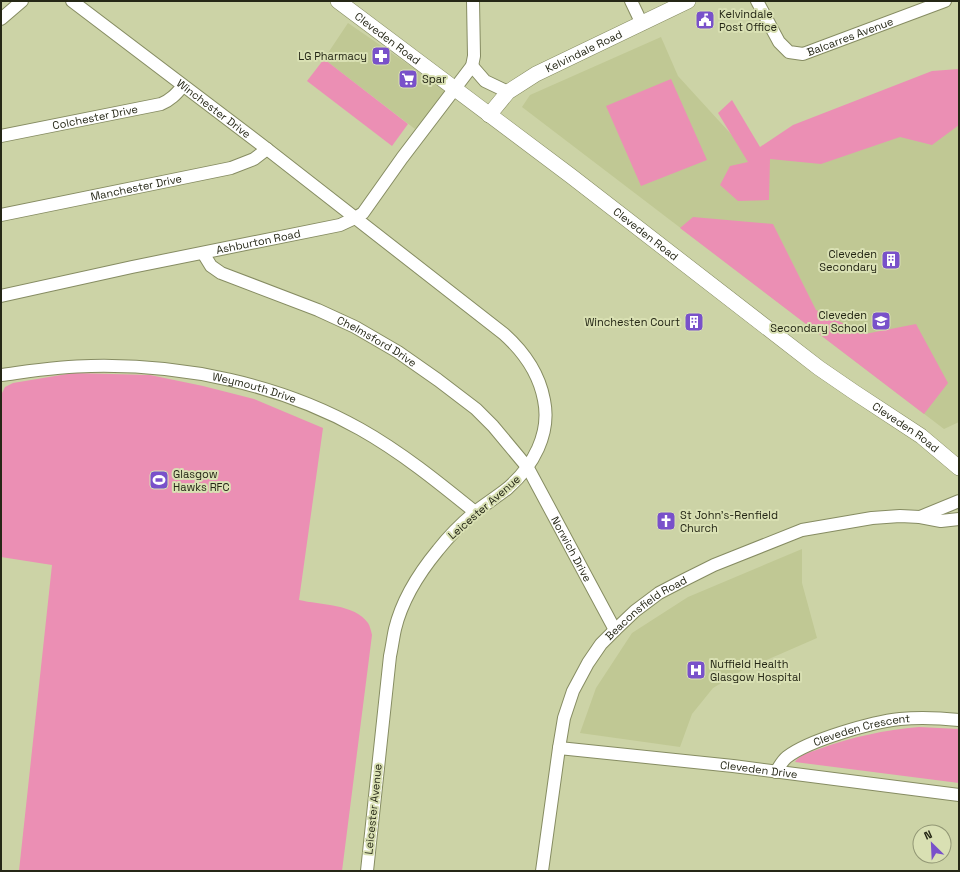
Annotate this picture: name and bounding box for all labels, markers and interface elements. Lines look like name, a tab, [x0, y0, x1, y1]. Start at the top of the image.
place label: Kelvindale Post Office	[719, 7, 777, 34]
street label: Cleveden Road	[352, 9, 423, 67]
public building icon: Kelvindale Post Office	[694, 9, 716, 31]
street label: Balcarres Avenue	[805, 14, 895, 59]
street label: Kelvindale Road	[543, 27, 624, 76]
pharmacy icon: LG Pharmacy	[370, 45, 392, 67]
place label: LG Pharmacy	[298, 49, 367, 63]
supermarket icon: Spar	[397, 68, 419, 90]
place label: Spar	[422, 72, 446, 86]
street label: Winchester Drive	[174, 76, 254, 141]
street label: Colchester Drive	[51, 102, 139, 133]
street label: Manchester Drive	[89, 171, 183, 204]
street label: Cleveden Road	[610, 204, 681, 263]
street label: Ashburton Road	[215, 226, 302, 257]
place label: Cleveden Secondary	[819, 247, 877, 274]
building icon: Cleveden Secondary	[880, 249, 902, 271]
place label: Cleveden Secondary School	[770, 308, 867, 335]
school or university icon: Cleveden Secondary School	[870, 310, 892, 332]
building icon: Winchesten Court	[683, 311, 705, 333]
street label: Chelmsford Drive	[335, 313, 419, 370]
place label: Winchesten Court	[585, 315, 680, 329]
street label: Weymouth Drive	[211, 369, 298, 406]
street label: Cleveden Road	[870, 399, 942, 455]
place label: Glasgow Hawks RFC	[173, 467, 230, 494]
sports icon: Glasgow Hawks RFC	[148, 469, 170, 491]
street label: Leicester Avenue	[445, 472, 523, 542]
place label: St John’s-Renfield Church	[680, 508, 778, 535]
church icon: St John’s-Renfield Church	[655, 510, 677, 532]
street label: Norwich Drive	[548, 514, 595, 584]
street label: Beaconsfield Road	[602, 573, 689, 643]
place label: Nuffield Health Glasgow Hospital	[710, 657, 801, 684]
hospital icon: Nuffield Health Glasgow Hospital	[685, 659, 707, 681]
street label: Cleveden Crescent	[811, 711, 910, 749]
street label: Cleveden Drive	[719, 758, 798, 781]
street label: Leicester Avenue	[361, 763, 385, 855]
north arrow	[912, 824, 952, 864]
text: N	[922, 827, 934, 843]

